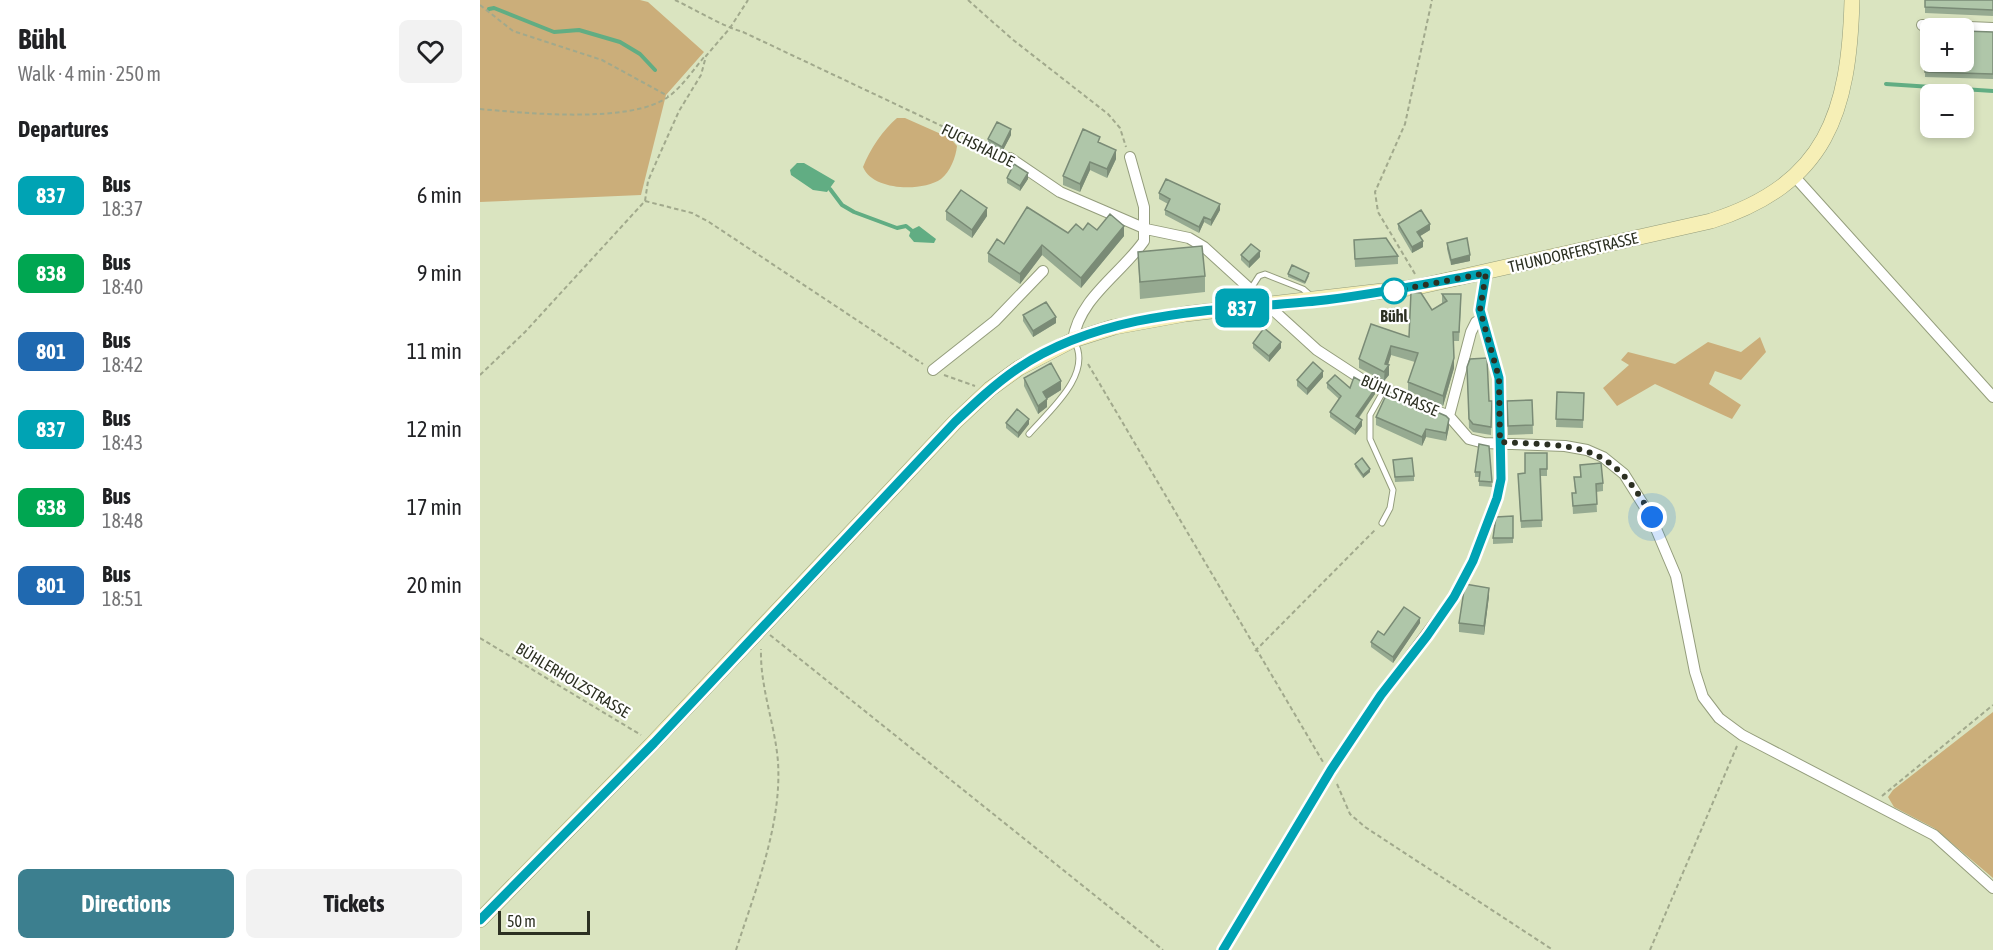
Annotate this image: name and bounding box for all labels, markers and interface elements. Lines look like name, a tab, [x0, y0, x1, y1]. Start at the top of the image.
map controls	[1920, 18, 1974, 138]
button: +	[1920, 18, 1974, 72]
button: heart	[399, 20, 462, 83]
text: Bühl	[18, 23, 66, 55]
text: Walk · 4 min · 250 m	[18, 62, 161, 85]
button: −	[1920, 84, 1974, 138]
text: Departures	[18, 116, 108, 142]
street label: FUCHSHALDE	[939, 120, 1017, 170]
text: Bus	[102, 171, 131, 197]
text: 6 min	[417, 182, 462, 208]
text: 837	[36, 183, 66, 207]
text: 18:37	[102, 197, 143, 220]
street label: THUNDORFERSTRASSE	[1506, 228, 1640, 276]
text: Bus	[102, 249, 131, 275]
text: 9 min	[417, 260, 462, 286]
text: 838	[36, 261, 66, 285]
text: 18:40	[102, 275, 143, 298]
marker: Bühl	[1381, 278, 1407, 304]
line badge: 837	[1208, 288, 1276, 328]
text: 837	[1227, 296, 1257, 320]
place label: Bühl	[1380, 307, 1408, 325]
text: Bus	[102, 327, 131, 353]
text: 11 min	[407, 338, 462, 364]
text: 801	[36, 339, 66, 363]
text: 18:42	[102, 353, 143, 376]
street label: BÜHLSTRASSE	[1359, 371, 1442, 419]
text: Bus	[102, 405, 131, 431]
text: 12 min	[407, 416, 462, 442]
text: 837	[36, 417, 66, 441]
text: 18:43	[102, 431, 143, 454]
text: Bus	[102, 483, 131, 509]
text: 17 min	[407, 494, 462, 520]
text: 838	[36, 495, 66, 519]
your location	[1637, 502, 1667, 532]
text: 18:48	[102, 509, 143, 532]
text: Bus	[102, 561, 131, 587]
text: 20 min	[407, 572, 462, 598]
text: 801	[36, 573, 66, 597]
text: 18:51	[102, 587, 143, 610]
street label: BÜHLERHOLZSTRASSE	[513, 639, 633, 721]
button: Directions	[18, 869, 234, 938]
button: Tickets	[246, 869, 462, 938]
scale bar	[498, 908, 590, 936]
text: 50 m	[507, 912, 536, 930]

